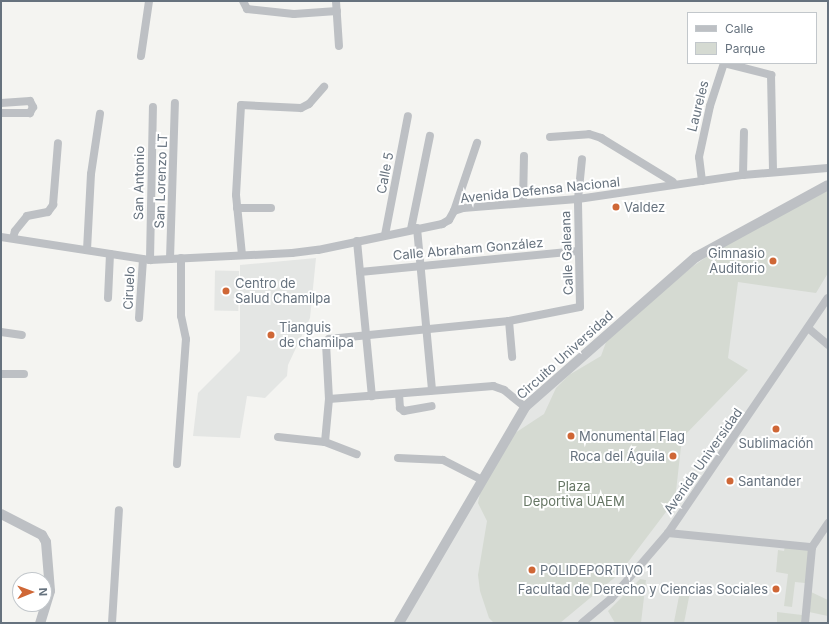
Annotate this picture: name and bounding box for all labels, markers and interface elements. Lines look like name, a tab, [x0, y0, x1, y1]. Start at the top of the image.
legend	[687, 12, 817, 64]
text: Calle	[725, 21, 753, 36]
text: Parque	[725, 41, 765, 56]
street label: Laureles	[684, 79, 712, 133]
street label: San Lorenzo LT	[152, 133, 170, 229]
street label: San Antonio	[131, 146, 147, 220]
street label: Calle 5	[373, 151, 397, 195]
street label: Avenida Defensa Nacional	[459, 174, 621, 206]
place label: Valdez	[624, 199, 665, 215]
marker: Valdez	[611, 202, 621, 212]
street label: Calle Galeana	[558, 211, 576, 295]
street label: Calle Abraham González	[392, 235, 544, 263]
place label: Gimnasio Auditorio	[708, 246, 765, 277]
marker: Gimnasio Auditorio	[768, 256, 778, 266]
street label: Ciruelo	[120, 266, 138, 310]
place label: Centro de Salud Chamilpa	[235, 276, 331, 307]
marker: Centro de Salud Chamilpa	[220, 285, 232, 297]
street label: Circuito Universidad	[514, 308, 616, 402]
place label: Tianguis de chamilpa	[279, 320, 354, 351]
marker: Tianguis de chamilpa	[266, 330, 276, 340]
street label: Avenida Universidad	[661, 405, 745, 517]
marker: Sublimación	[771, 424, 781, 434]
place label: Monumental Flag	[579, 428, 685, 444]
marker: Monumental Flag	[566, 431, 576, 441]
place label: Sublimación	[738, 435, 814, 451]
place label: Roca del Águila	[570, 448, 665, 464]
marker: Roca del Águila	[668, 451, 678, 461]
place label: Santander	[738, 473, 801, 489]
marker: Santander	[725, 476, 735, 486]
park label: Plaza Deportiva UAEM	[523, 479, 625, 510]
place label: POLIDEPORTIVO 1	[540, 562, 652, 578]
marker: POLIDEPORTIVO 1	[527, 565, 537, 575]
north arrow	[12, 572, 52, 612]
place label: Facultad de Derecho y Ciencias Sociales	[518, 581, 768, 597]
marker: Facultad de Derecho y Ciencias Sociales	[771, 584, 781, 594]
text: N	[36, 587, 50, 596]

